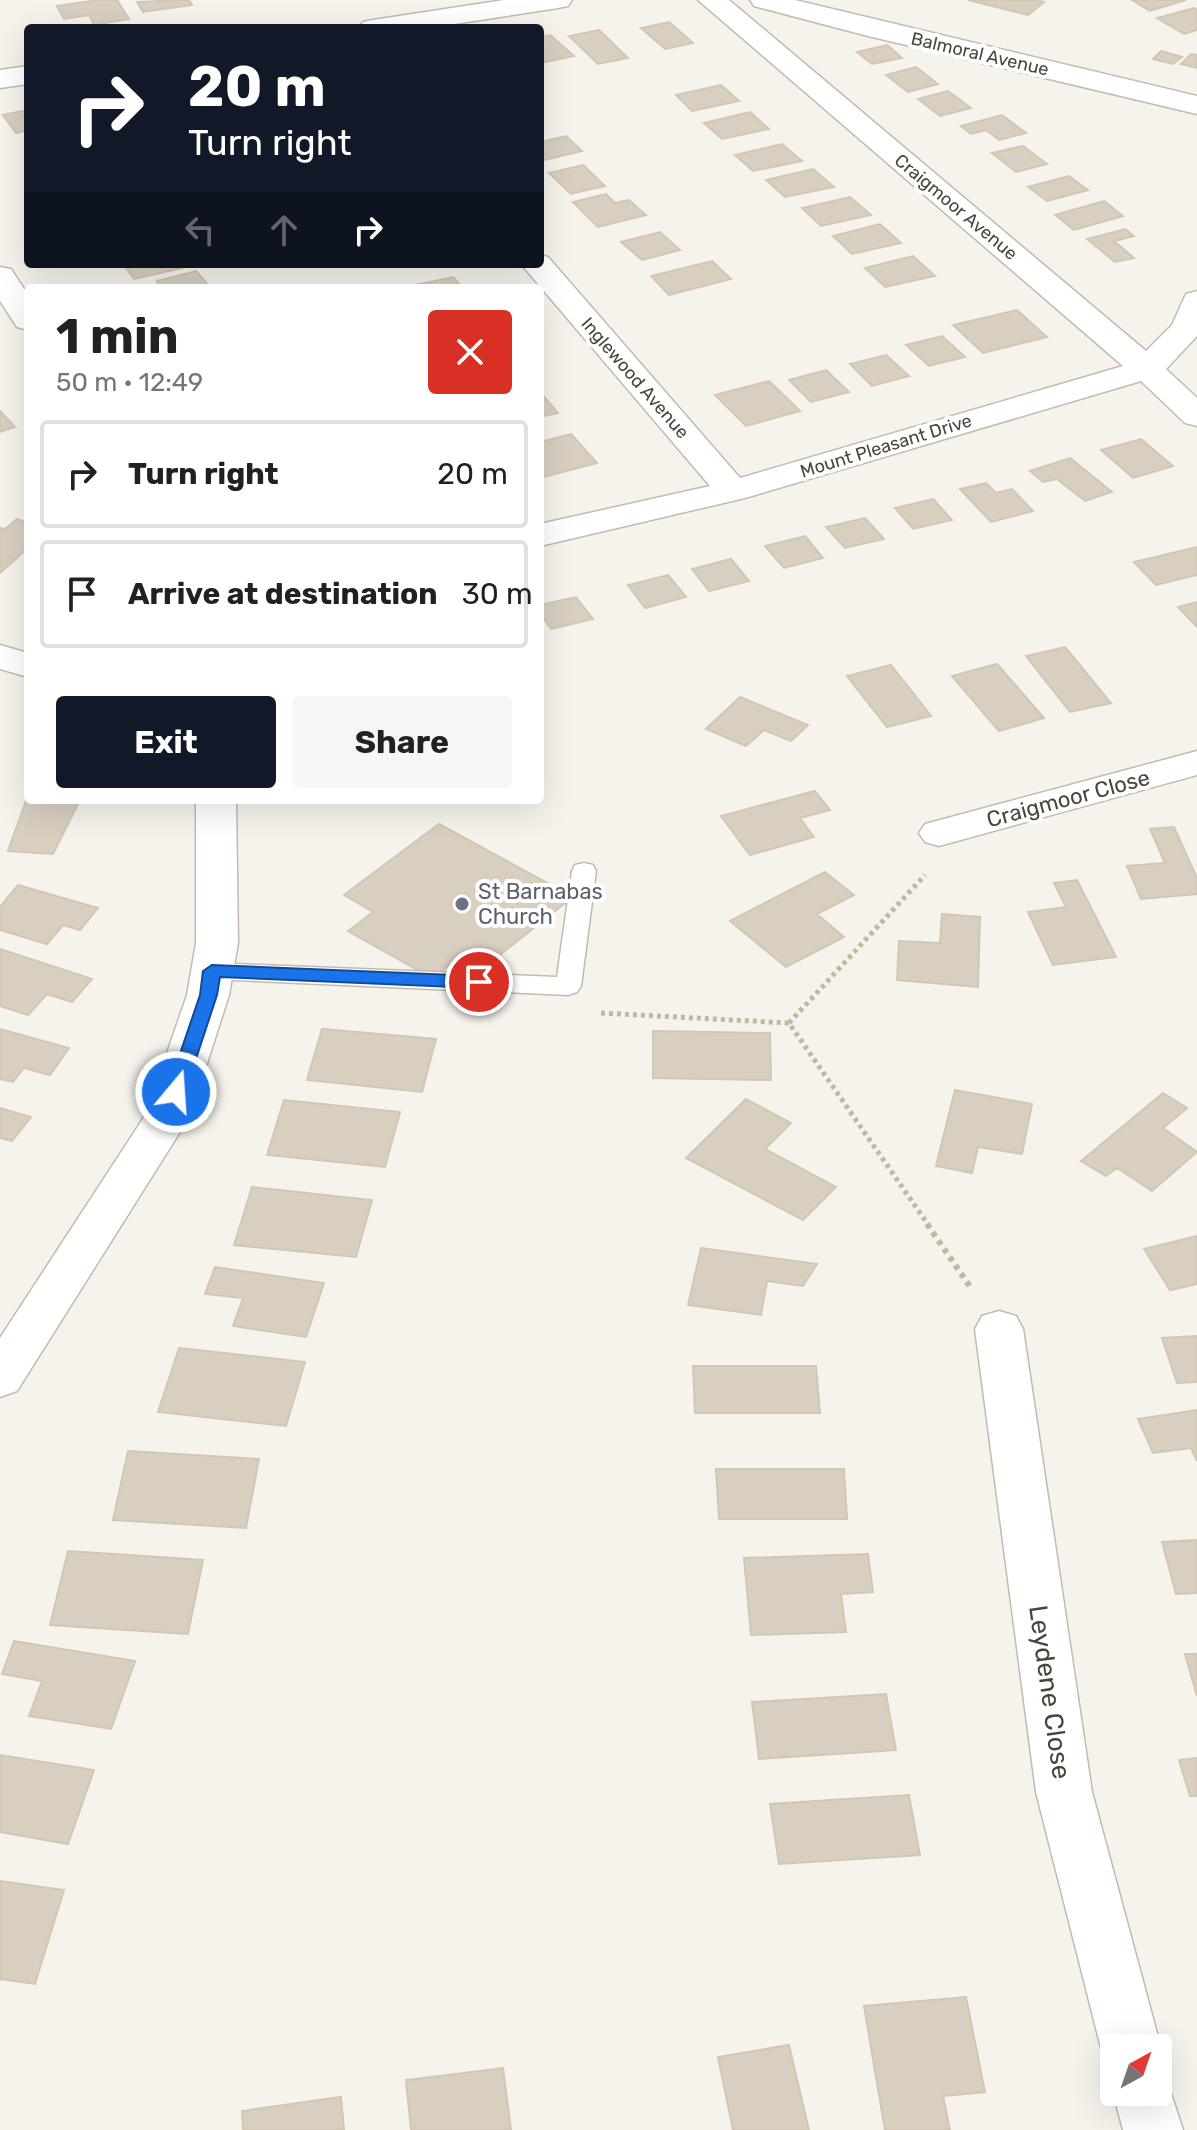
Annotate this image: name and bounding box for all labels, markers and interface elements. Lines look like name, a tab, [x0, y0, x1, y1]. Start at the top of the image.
street label: Balmoral Avenue	[909, 27, 1051, 81]
text: 20 m	[188, 54, 326, 120]
icon: right	[56, 56, 160, 160]
text: Turn right	[188, 121, 352, 164]
street label: Craigmoor Avenue	[890, 149, 1022, 265]
icon: left	[178, 208, 222, 252]
icon: ahead	[262, 208, 306, 252]
icon: right	[346, 208, 390, 252]
text: 1 min	[56, 308, 179, 365]
button: close	[428, 310, 512, 394]
street label: Inglewood Avenue	[576, 313, 694, 443]
text: 50 m · 12:49	[56, 367, 203, 398]
street label: Mount Pleasant Drive	[798, 409, 974, 483]
icon: right	[60, 452, 104, 496]
text: Turn right	[128, 456, 279, 492]
text: 20 m	[437, 456, 508, 492]
icon: arrive	[60, 572, 104, 616]
text: Arrive at destination	[128, 576, 438, 612]
text: 30 m	[462, 576, 533, 612]
button: Exit	[56, 696, 276, 788]
button: Share	[292, 696, 512, 788]
street label: Craigmoor Close	[984, 764, 1153, 833]
place label: St Barnabas Church	[478, 878, 603, 930]
marker: St Barnabas Church	[453, 895, 471, 913]
pin	[445, 948, 513, 1016]
icon: arrive	[457, 960, 501, 1004]
position arrow	[134, 1050, 218, 1134]
street label: Leydene Close	[1022, 1603, 1077, 1781]
north arrow	[1100, 2034, 1172, 2106]
map controls	[1100, 2034, 1172, 2106]

